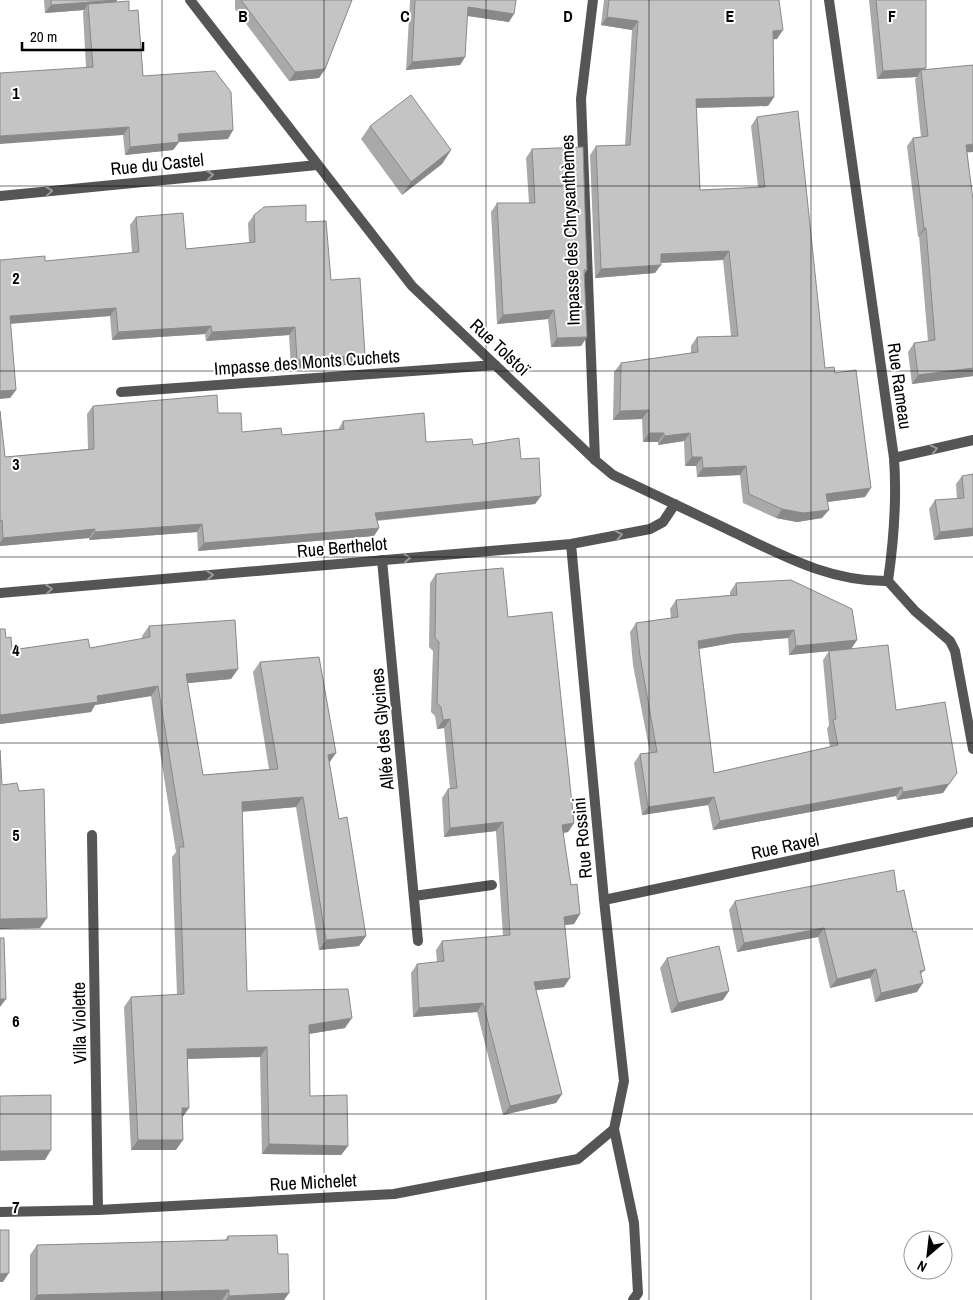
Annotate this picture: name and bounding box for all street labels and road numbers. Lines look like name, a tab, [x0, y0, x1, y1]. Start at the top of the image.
street label: Impasse des Chrysanthèmes	[554, 134, 586, 326]
street label: Rue du Castel	[109, 147, 205, 181]
street label: Rue Tolstoï	[465, 313, 536, 382]
street label: Rue Rameau	[882, 341, 918, 431]
street label: Impasse des Monts Cuchets	[213, 343, 401, 381]
street label: Rue Berthelot	[296, 531, 388, 563]
street label: Allée des Glycines	[364, 667, 400, 792]
street label: Rue Rossini	[566, 796, 598, 880]
street label: Rue Ravel	[749, 827, 821, 865]
street label: Villa Violette	[66, 982, 92, 1064]
street label: Rue Michelet	[269, 1167, 357, 1197]

